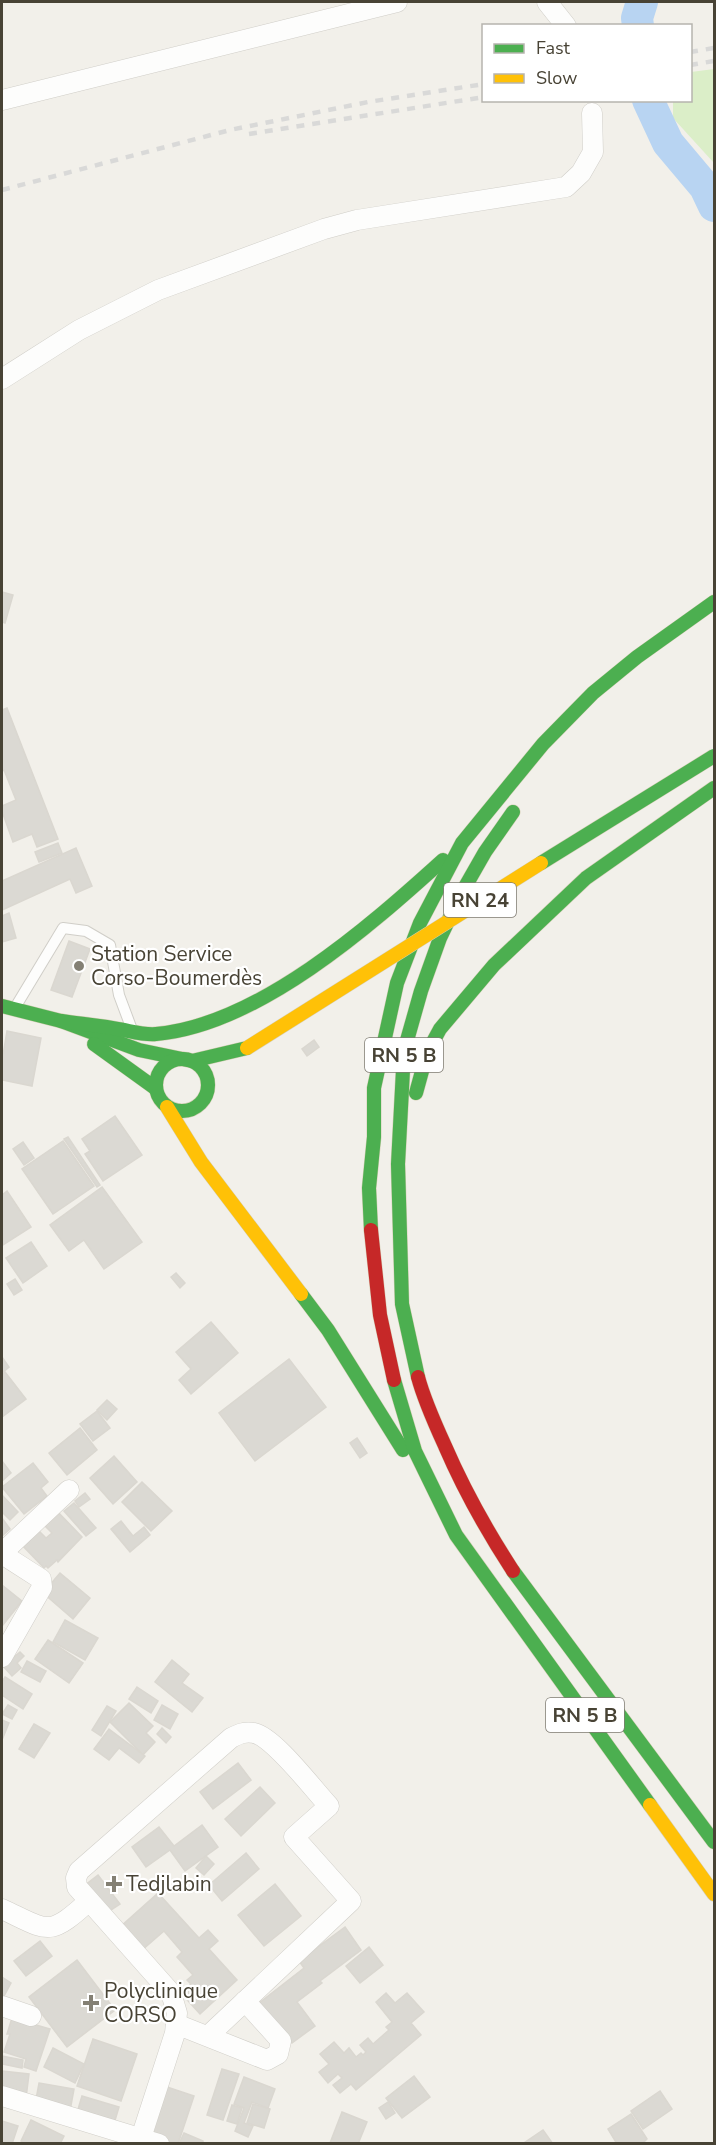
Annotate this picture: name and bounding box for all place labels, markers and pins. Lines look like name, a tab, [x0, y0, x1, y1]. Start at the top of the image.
place label: Station Service Corso-Boumerdès	[91, 940, 262, 992]
marker: Station Service Corso-Boumerdès	[72, 959, 86, 973]
place label: Tedjlabin	[126, 1870, 212, 1898]
marker: Tedjlabin	[107, 1877, 121, 1891]
place label: Polyclinique CORSO	[104, 1977, 218, 2029]
marker: Polyclinique CORSO	[82, 1994, 100, 2012]

